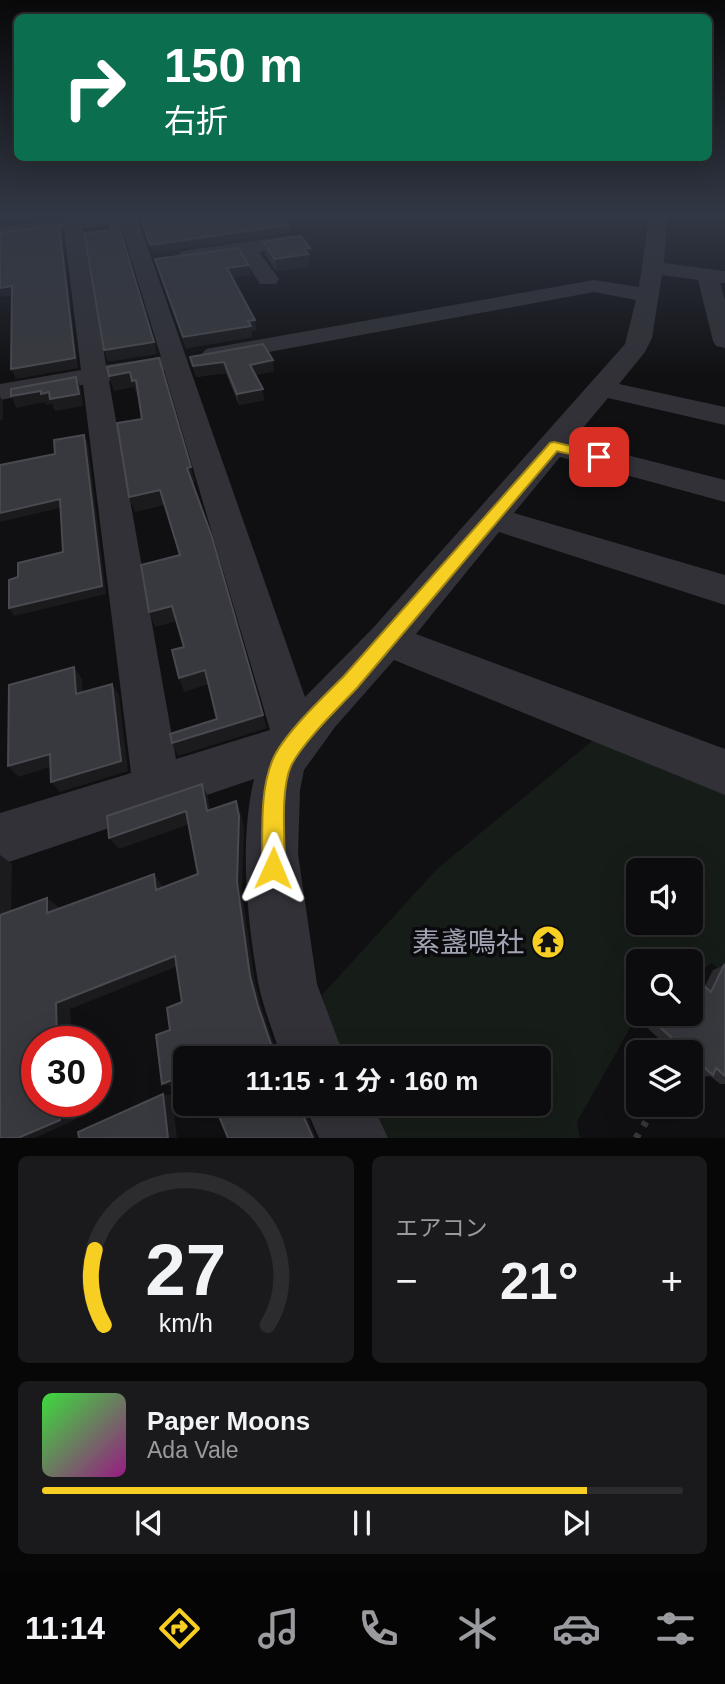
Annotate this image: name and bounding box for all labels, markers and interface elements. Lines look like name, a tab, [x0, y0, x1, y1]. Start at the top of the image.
text: 150 m	[164, 38, 303, 92]
icon: right	[49, 42, 140, 133]
text: 右折	[164, 103, 228, 139]
pin	[569, 427, 629, 487]
icon: arrive	[580, 438, 618, 476]
position arrow	[236, 831, 310, 905]
map controls	[626, 858, 703, 1117]
button: sound	[626, 858, 703, 935]
temple icon: 素盞鳴社	[529, 923, 567, 961]
place label: 素盞鳴社	[412, 927, 524, 958]
button: search	[626, 949, 703, 1026]
speed limit sign: 30	[21, 1026, 112, 1117]
button: layers	[626, 1040, 703, 1117]
text: 11:15 · 1 分 · 160 m	[246, 1066, 478, 1096]
text: エアコン	[396, 1215, 488, 1241]
text: 27	[145, 1230, 226, 1311]
text: 21°	[500, 1252, 579, 1310]
text: −	[396, 1260, 418, 1302]
text: +	[661, 1260, 683, 1302]
text: km/h	[159, 1309, 213, 1337]
text: Paper Moons	[147, 1406, 310, 1436]
text: Ada Vale	[147, 1437, 239, 1463]
icon: previous	[130, 1504, 168, 1542]
icon: pause	[343, 1504, 381, 1542]
icon: next	[557, 1504, 595, 1542]
icon: directions	[155, 1604, 204, 1653]
icon: music	[254, 1604, 303, 1653]
icon: phone	[354, 1604, 403, 1653]
icon: climate	[453, 1604, 502, 1653]
icon: car	[552, 1604, 601, 1653]
icon: filters	[651, 1604, 700, 1653]
text: 11:14	[25, 1610, 105, 1646]

